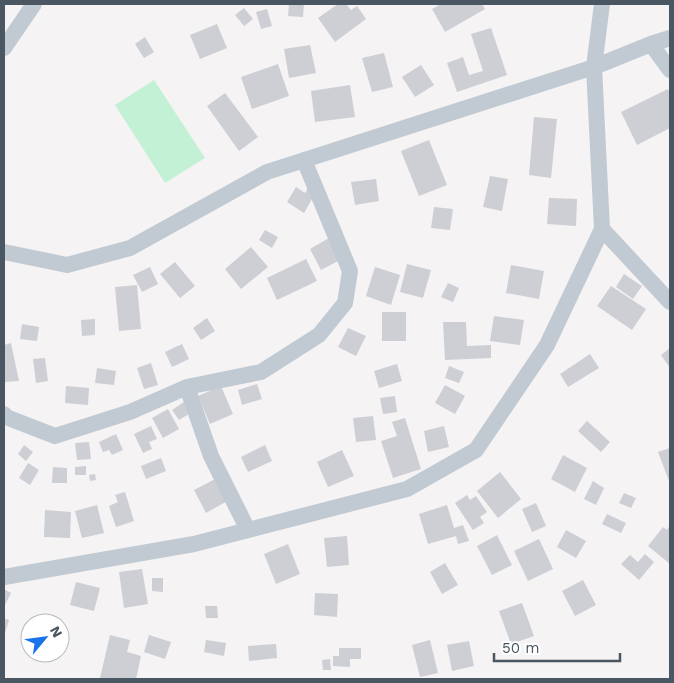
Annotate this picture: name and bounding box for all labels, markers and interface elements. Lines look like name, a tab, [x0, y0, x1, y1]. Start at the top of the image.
north arrow	[20, 613, 70, 663]
text: N	[47, 623, 66, 640]
scale bar	[494, 630, 620, 662]
text: 50 m	[502, 639, 539, 657]

